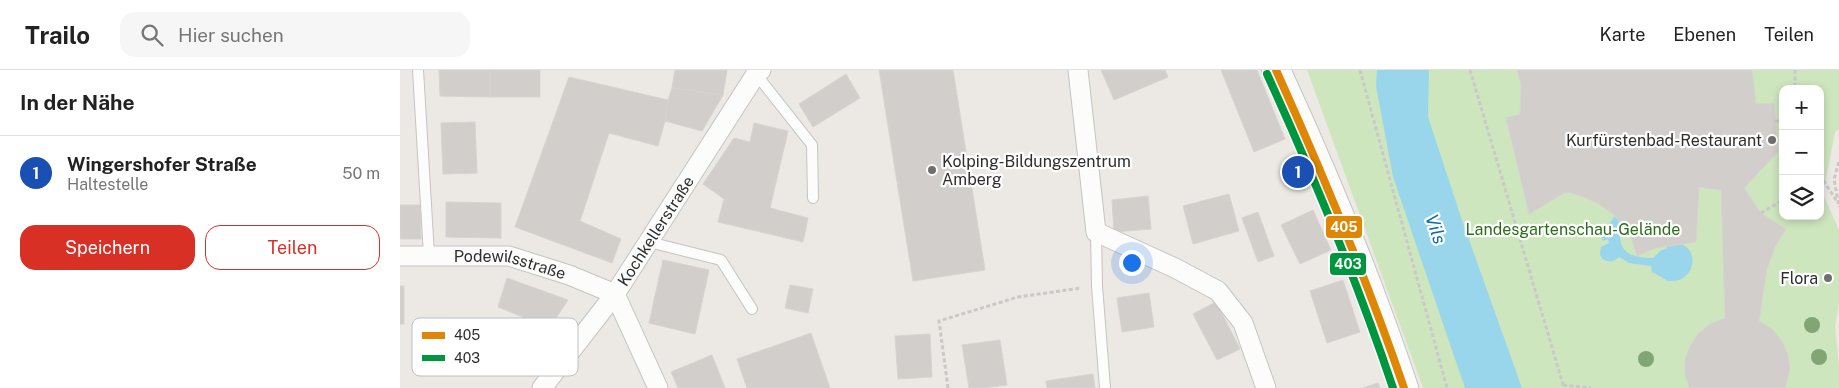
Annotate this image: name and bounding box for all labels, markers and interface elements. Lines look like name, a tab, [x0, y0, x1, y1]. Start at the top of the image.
search box	[120, 12, 470, 57]
text: Trailo	[25, 21, 90, 49]
icon: search	[138, 21, 166, 49]
text: Hier suchen	[178, 24, 284, 46]
text: Karte	[1600, 24, 1645, 45]
text: Ebenen	[1673, 24, 1736, 45]
text: Teilen	[1764, 24, 1814, 45]
map controls	[1779, 85, 1824, 220]
button: +	[1779, 85, 1824, 130]
text: In der Nähe	[20, 90, 135, 115]
button: −	[1779, 130, 1824, 175]
place label: Kurfürstenbad-Restaurant	[1566, 131, 1762, 150]
marker: Kurfürstenbad-Restaurant	[1766, 134, 1778, 146]
place label: Kolping-Bildungszentrum Amberg	[942, 152, 1131, 189]
text: Wingershofer Straße	[67, 153, 257, 175]
pin: 1	[1282, 153, 1314, 191]
text: 1	[33, 164, 39, 183]
text: 50 m	[342, 164, 380, 183]
marker: Kolping-Bildungszentrum Amberg	[926, 164, 938, 176]
street label: Kochkellerstraße	[613, 172, 698, 289]
text: Haltestelle	[67, 175, 148, 194]
button: layers	[1779, 175, 1824, 220]
water label: Vils	[1421, 211, 1451, 247]
line badge: 405	[1325, 215, 1363, 239]
text: 405	[1330, 219, 1358, 235]
park label: Landesgartenschau-Gelände	[1466, 220, 1680, 239]
button: Speichern	[20, 225, 195, 270]
button: Teilen	[205, 225, 380, 270]
street label: Podewilsstraße	[454, 247, 568, 283]
your location	[1119, 250, 1145, 276]
line badge: 403	[1329, 252, 1367, 276]
text: 403	[1334, 256, 1362, 272]
place label: Flora	[1780, 269, 1818, 288]
marker: Flora	[1822, 272, 1834, 284]
legend	[412, 318, 578, 376]
text: 405	[454, 327, 480, 343]
text: 403	[454, 350, 480, 366]

